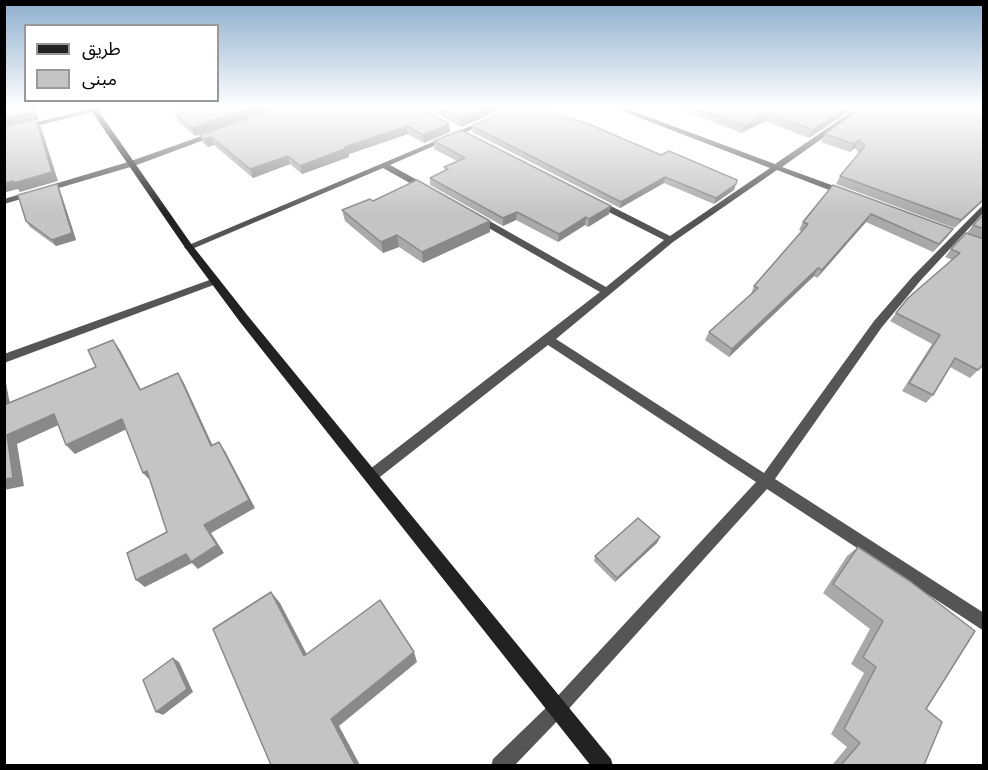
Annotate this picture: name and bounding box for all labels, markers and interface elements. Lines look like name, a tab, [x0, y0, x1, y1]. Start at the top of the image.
legend	[24, 24, 219, 102]
text: طريق	[82, 39, 121, 59]
text: مبنى	[82, 69, 117, 89]

